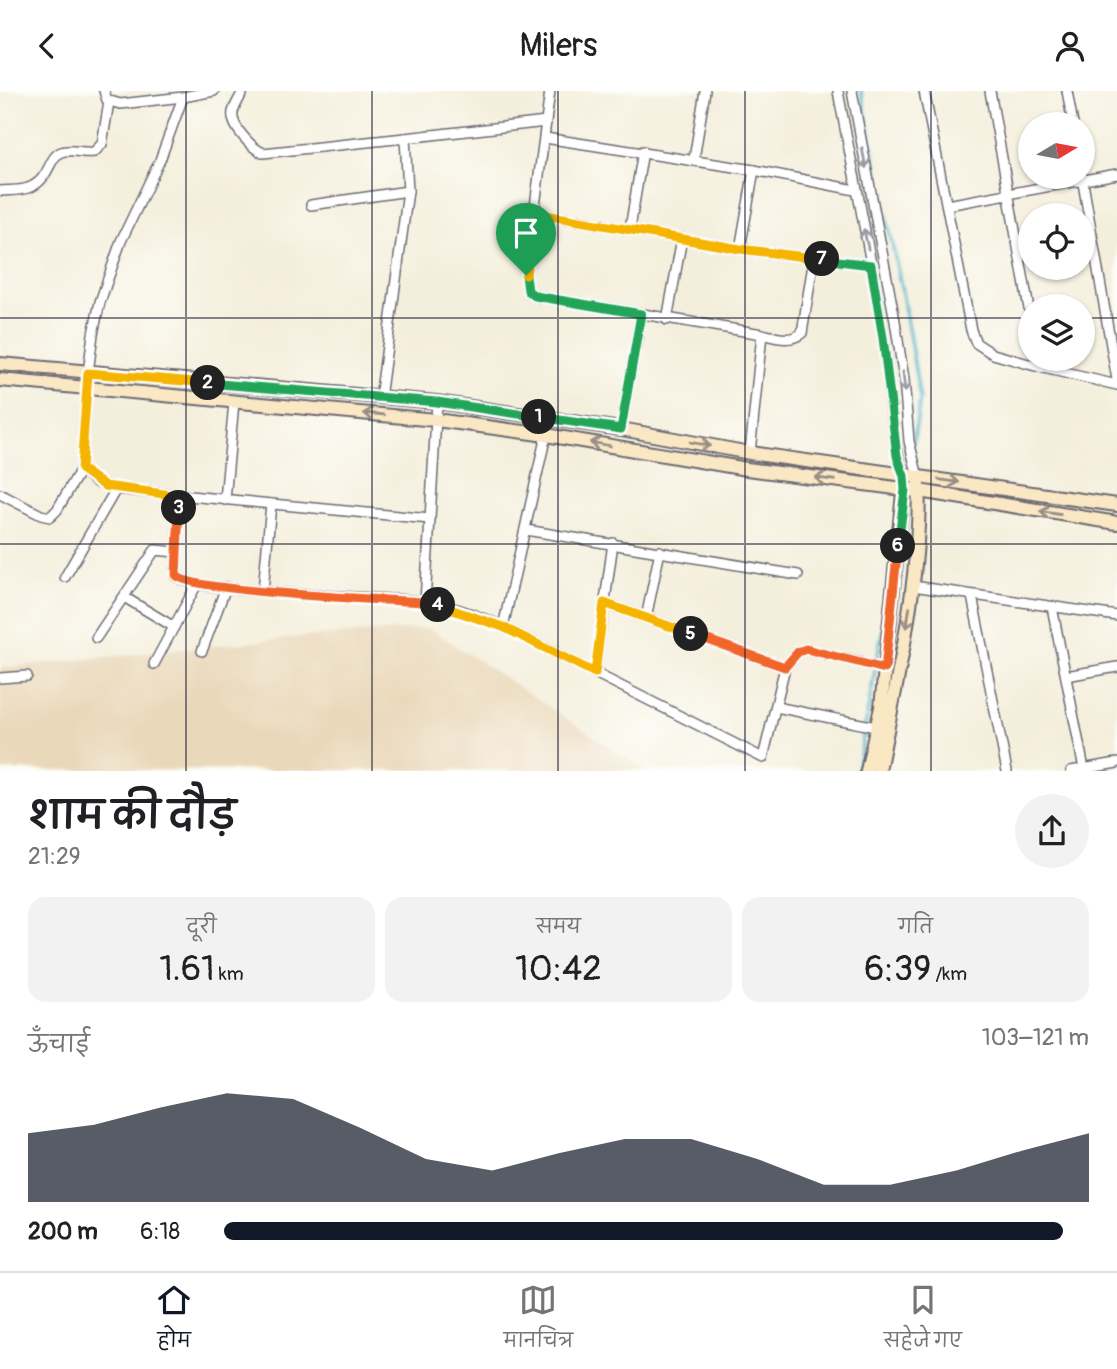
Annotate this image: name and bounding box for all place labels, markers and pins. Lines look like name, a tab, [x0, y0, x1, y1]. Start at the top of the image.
pin	[496, 203, 556, 275]
pin: 7	[804, 241, 840, 277]
pin: 2	[190, 365, 226, 401]
pin: 1	[522, 399, 556, 435]
pin: 3	[162, 491, 196, 525]
pin: 6	[880, 529, 916, 563]
pin: 4	[420, 587, 456, 623]
pin: 5	[674, 617, 708, 651]

